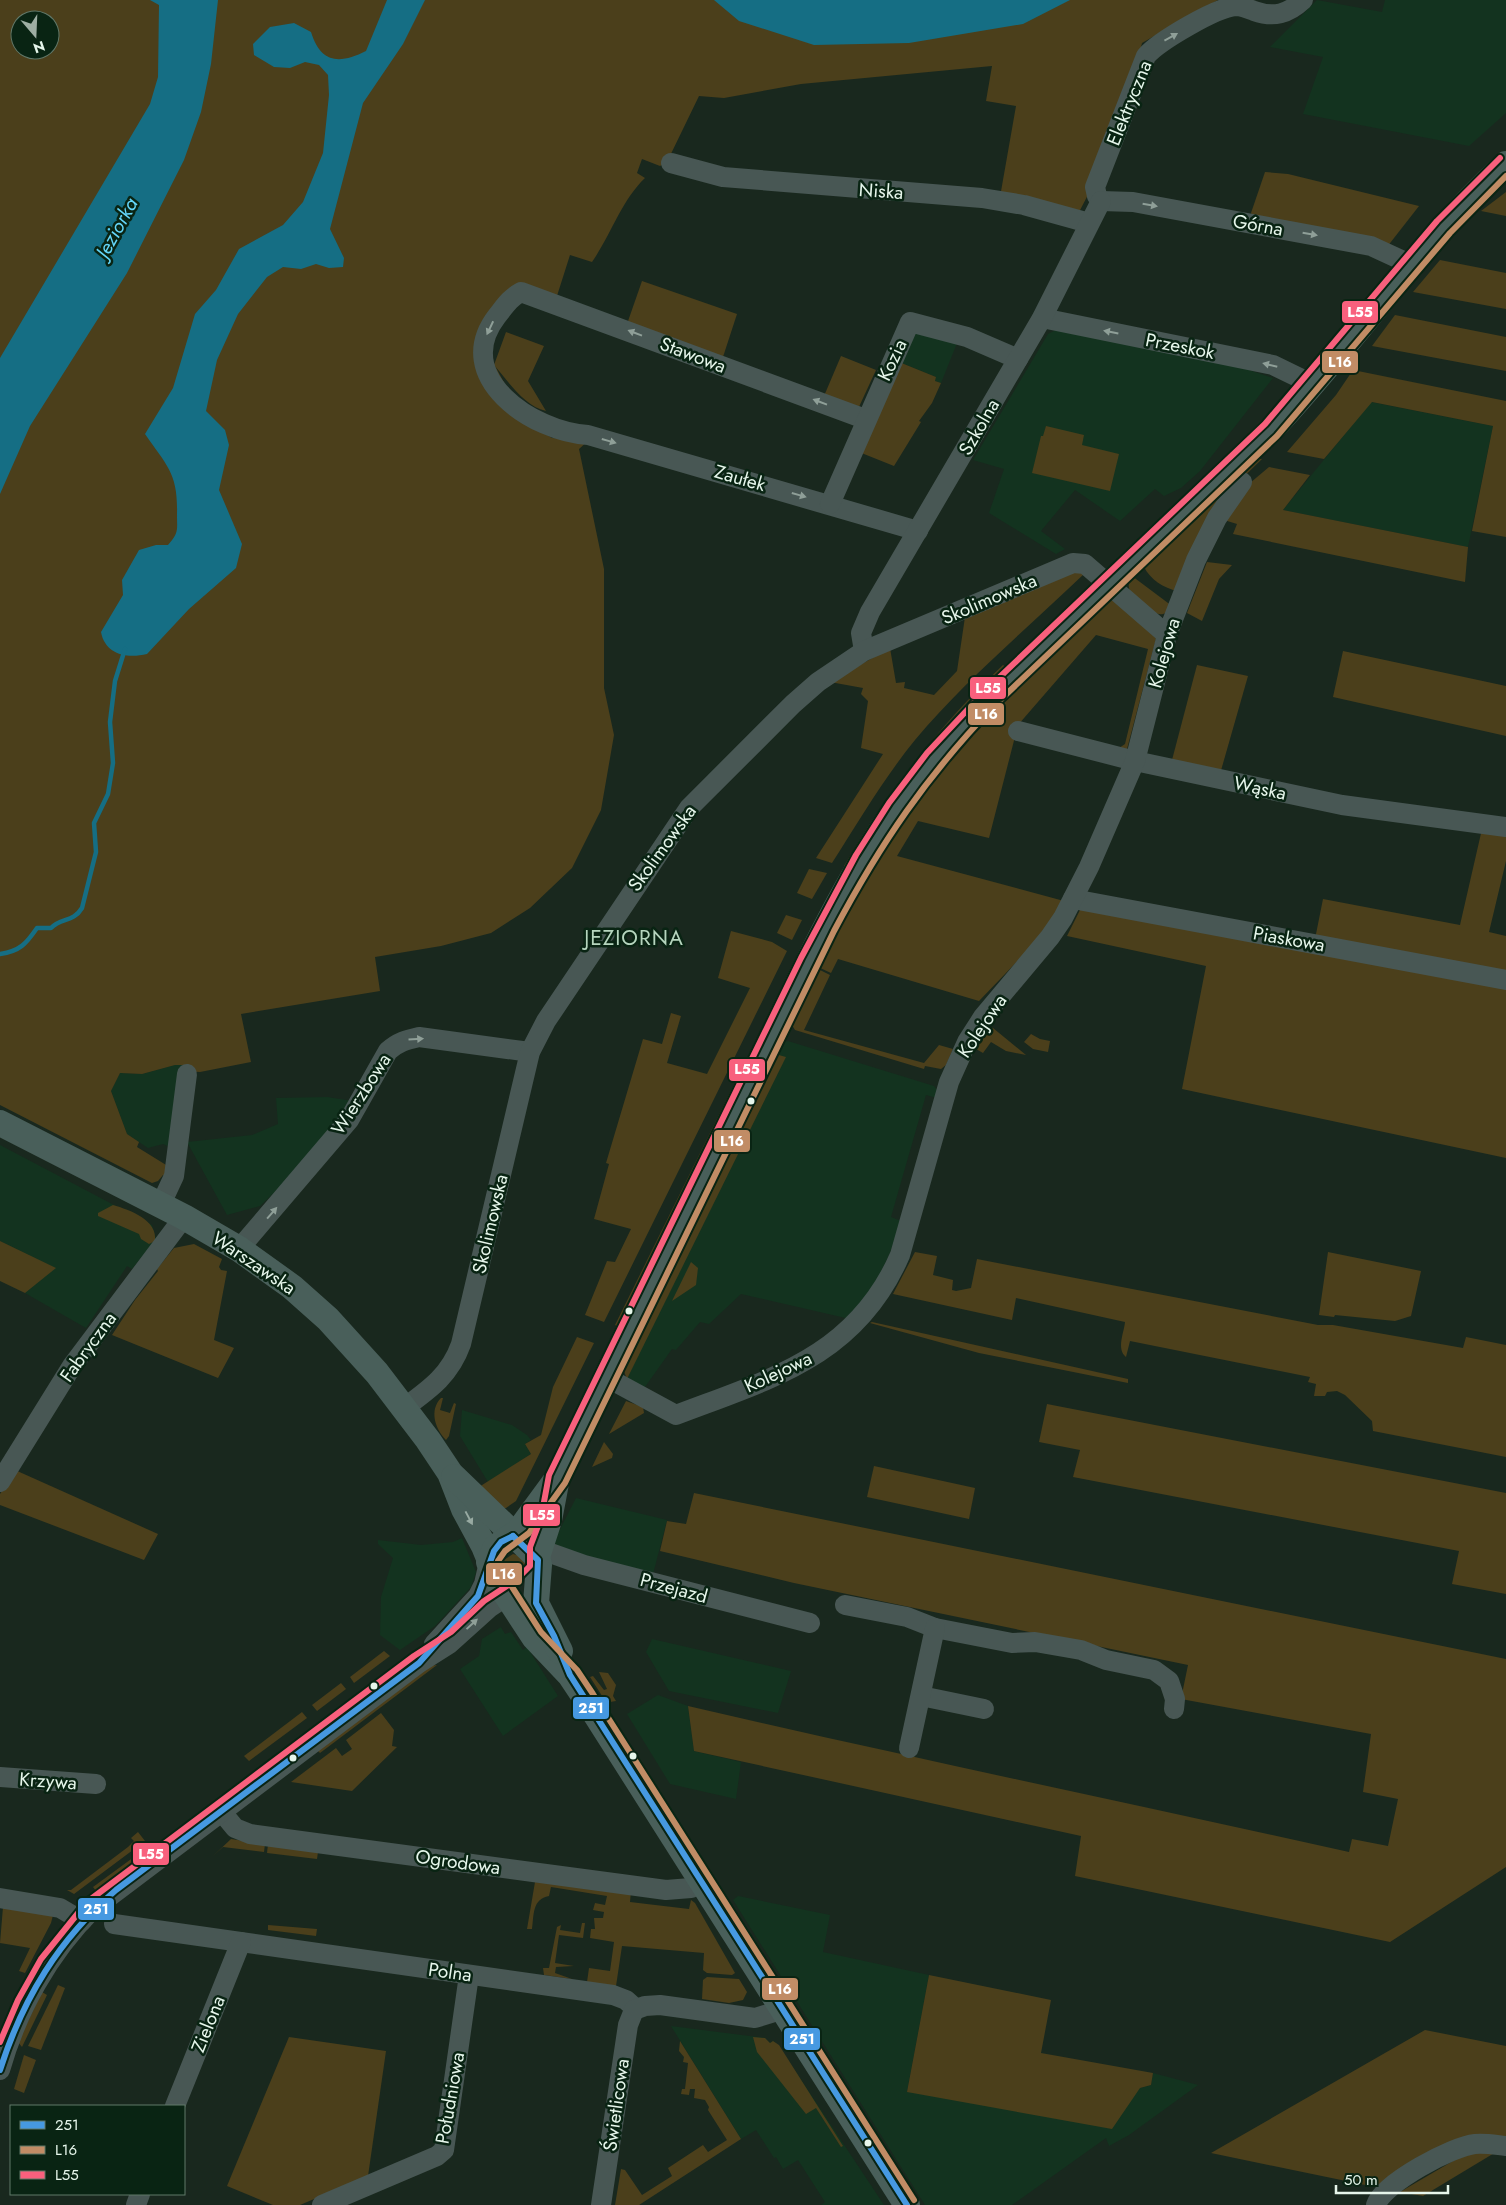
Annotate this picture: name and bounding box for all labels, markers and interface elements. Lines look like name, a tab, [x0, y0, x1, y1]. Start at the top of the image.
north arrow	[10, 10, 60, 60]
one-way arrow	[1164, 33, 1179, 41]
text: N	[31, 36, 48, 59]
street label: Elektryczna	[1100, 56, 1158, 150]
street label: Niska	[858, 176, 904, 206]
water label: Jeziorka	[87, 192, 145, 267]
one-way arrow	[1142, 201, 1157, 209]
street label: Górna	[1231, 207, 1285, 243]
one-way arrow	[1302, 231, 1318, 239]
line badge: L55	[1341, 300, 1379, 324]
text: L55	[1347, 302, 1373, 322]
one-way arrow	[486, 321, 494, 335]
street label: Przeskok	[1143, 326, 1217, 366]
one-way arrow	[1103, 328, 1118, 336]
one-way arrow	[627, 329, 642, 336]
street label: Stawowa	[656, 330, 730, 380]
street label: Kozia	[871, 335, 913, 385]
line badge: L16	[1321, 350, 1359, 374]
text: L16	[1328, 352, 1352, 372]
one-way arrow	[1262, 360, 1277, 368]
street label: Szkolna	[952, 394, 1006, 460]
one-way arrow	[812, 398, 827, 405]
one-way arrow	[601, 437, 616, 445]
street label: Zaułek	[711, 458, 769, 498]
one-way arrow	[791, 491, 806, 499]
street label: Skolimowska	[937, 567, 1041, 631]
street label: Kolejowa	[1141, 615, 1187, 691]
line badge: L55	[969, 676, 1007, 700]
text: L55	[975, 678, 1001, 698]
line badge: L16	[967, 702, 1005, 726]
text: L16	[974, 704, 998, 724]
street label: Wąska	[1231, 769, 1289, 807]
street label: Skolimowska	[621, 799, 703, 897]
street label: Piaskowa	[1251, 919, 1327, 959]
district label: JEZIORNA	[581, 923, 684, 953]
street label: Kolejowa	[951, 989, 1013, 1063]
one-way arrow	[409, 1035, 425, 1043]
street label: Wierzbowa	[325, 1048, 397, 1140]
line badge: L55	[728, 1058, 766, 1082]
text: L55	[734, 1059, 760, 1079]
unlabelled marker	[746, 1096, 756, 1106]
line badge: L16	[713, 1129, 751, 1153]
text: L16	[720, 1131, 744, 1151]
street label: Skolimowska	[465, 1172, 515, 1276]
one-way arrow	[266, 1206, 277, 1219]
street label: Warszawska	[207, 1225, 301, 1301]
street label: Fabryczna	[53, 1306, 123, 1388]
unlabelled marker	[624, 1306, 634, 1316]
street label: Kolejowa	[740, 1345, 816, 1399]
line badge: L55	[522, 1503, 561, 1527]
text: L55	[529, 1505, 555, 1525]
one-way arrow	[464, 1511, 473, 1525]
line badge: L16	[485, 1562, 523, 1586]
text: L16	[492, 1564, 516, 1584]
street label: Przejazd	[637, 1566, 711, 1610]
one-way arrow	[466, 1618, 478, 1630]
unlabelled marker	[369, 1681, 379, 1691]
line badge: 251	[572, 1696, 610, 1720]
text: 251	[578, 1698, 604, 1718]
unlabelled marker	[628, 1751, 638, 1761]
unlabelled marker	[288, 1753, 298, 1763]
street label: Krzywa	[18, 1766, 78, 1796]
line badge: L55	[132, 1842, 170, 1866]
street label: Ogrodowa	[414, 1843, 502, 1881]
text: L55	[138, 1844, 164, 1864]
line badge: 251	[77, 1897, 115, 1921]
text: 251	[83, 1899, 109, 1919]
street label: Polna	[426, 1956, 474, 1988]
line badge: L16	[761, 1977, 799, 2001]
text: L16	[768, 1979, 792, 1999]
street label: Zielona	[184, 1992, 232, 2056]
line badge: 251	[783, 2027, 821, 2051]
text: 251	[789, 2029, 815, 2049]
street label: Południowa	[429, 2050, 471, 2146]
street label: Świetlicowa	[596, 2057, 636, 2153]
legend	[10, 2105, 185, 2195]
text: 251	[55, 2114, 79, 2136]
unlabelled marker	[863, 2138, 873, 2148]
text: L16	[55, 2139, 77, 2161]
scale bar	[1336, 2162, 1448, 2194]
text: L55	[55, 2164, 79, 2186]
text: 50 m	[1344, 2169, 1378, 2191]

